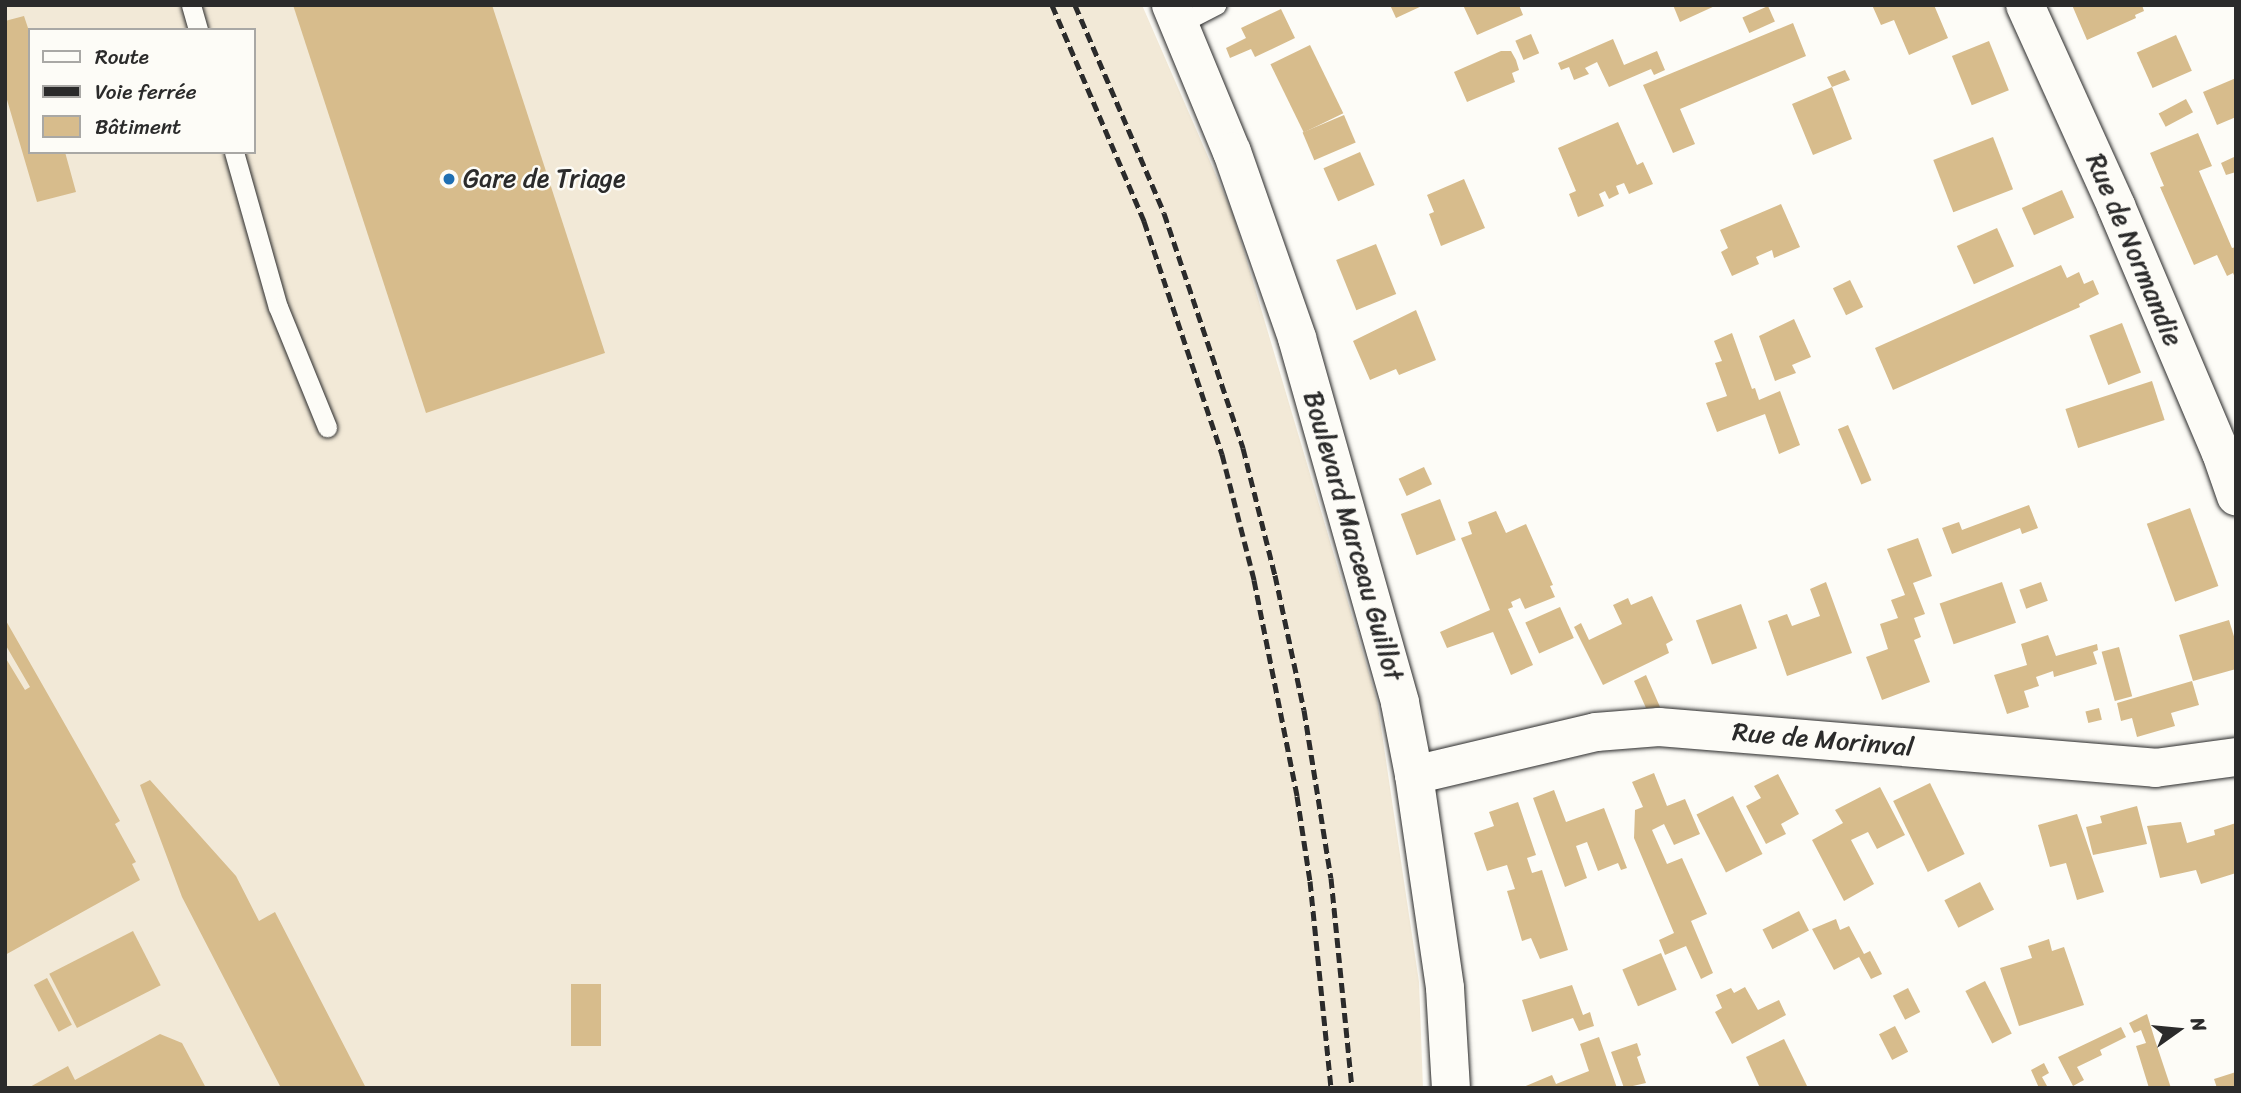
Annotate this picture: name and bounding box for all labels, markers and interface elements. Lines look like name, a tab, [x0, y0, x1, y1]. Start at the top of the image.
legend	[28, 28, 256, 154]
text: Route	[95, 38, 149, 76]
text: Voie ferrée	[95, 73, 197, 111]
text: Bâtiment	[95, 108, 181, 146]
street label: Rue de Normandie	[2079, 149, 2189, 351]
place label: Gare de Triage	[463, 163, 626, 195]
marker: Gare de Triage	[441, 171, 457, 187]
street label: Boulevard Marceau Guillot	[1297, 387, 1409, 685]
street label: Rue de Morinval	[1731, 717, 1915, 763]
north arrow	[2143, 995, 2213, 1065]
text: N	[2181, 1014, 2216, 1035]

